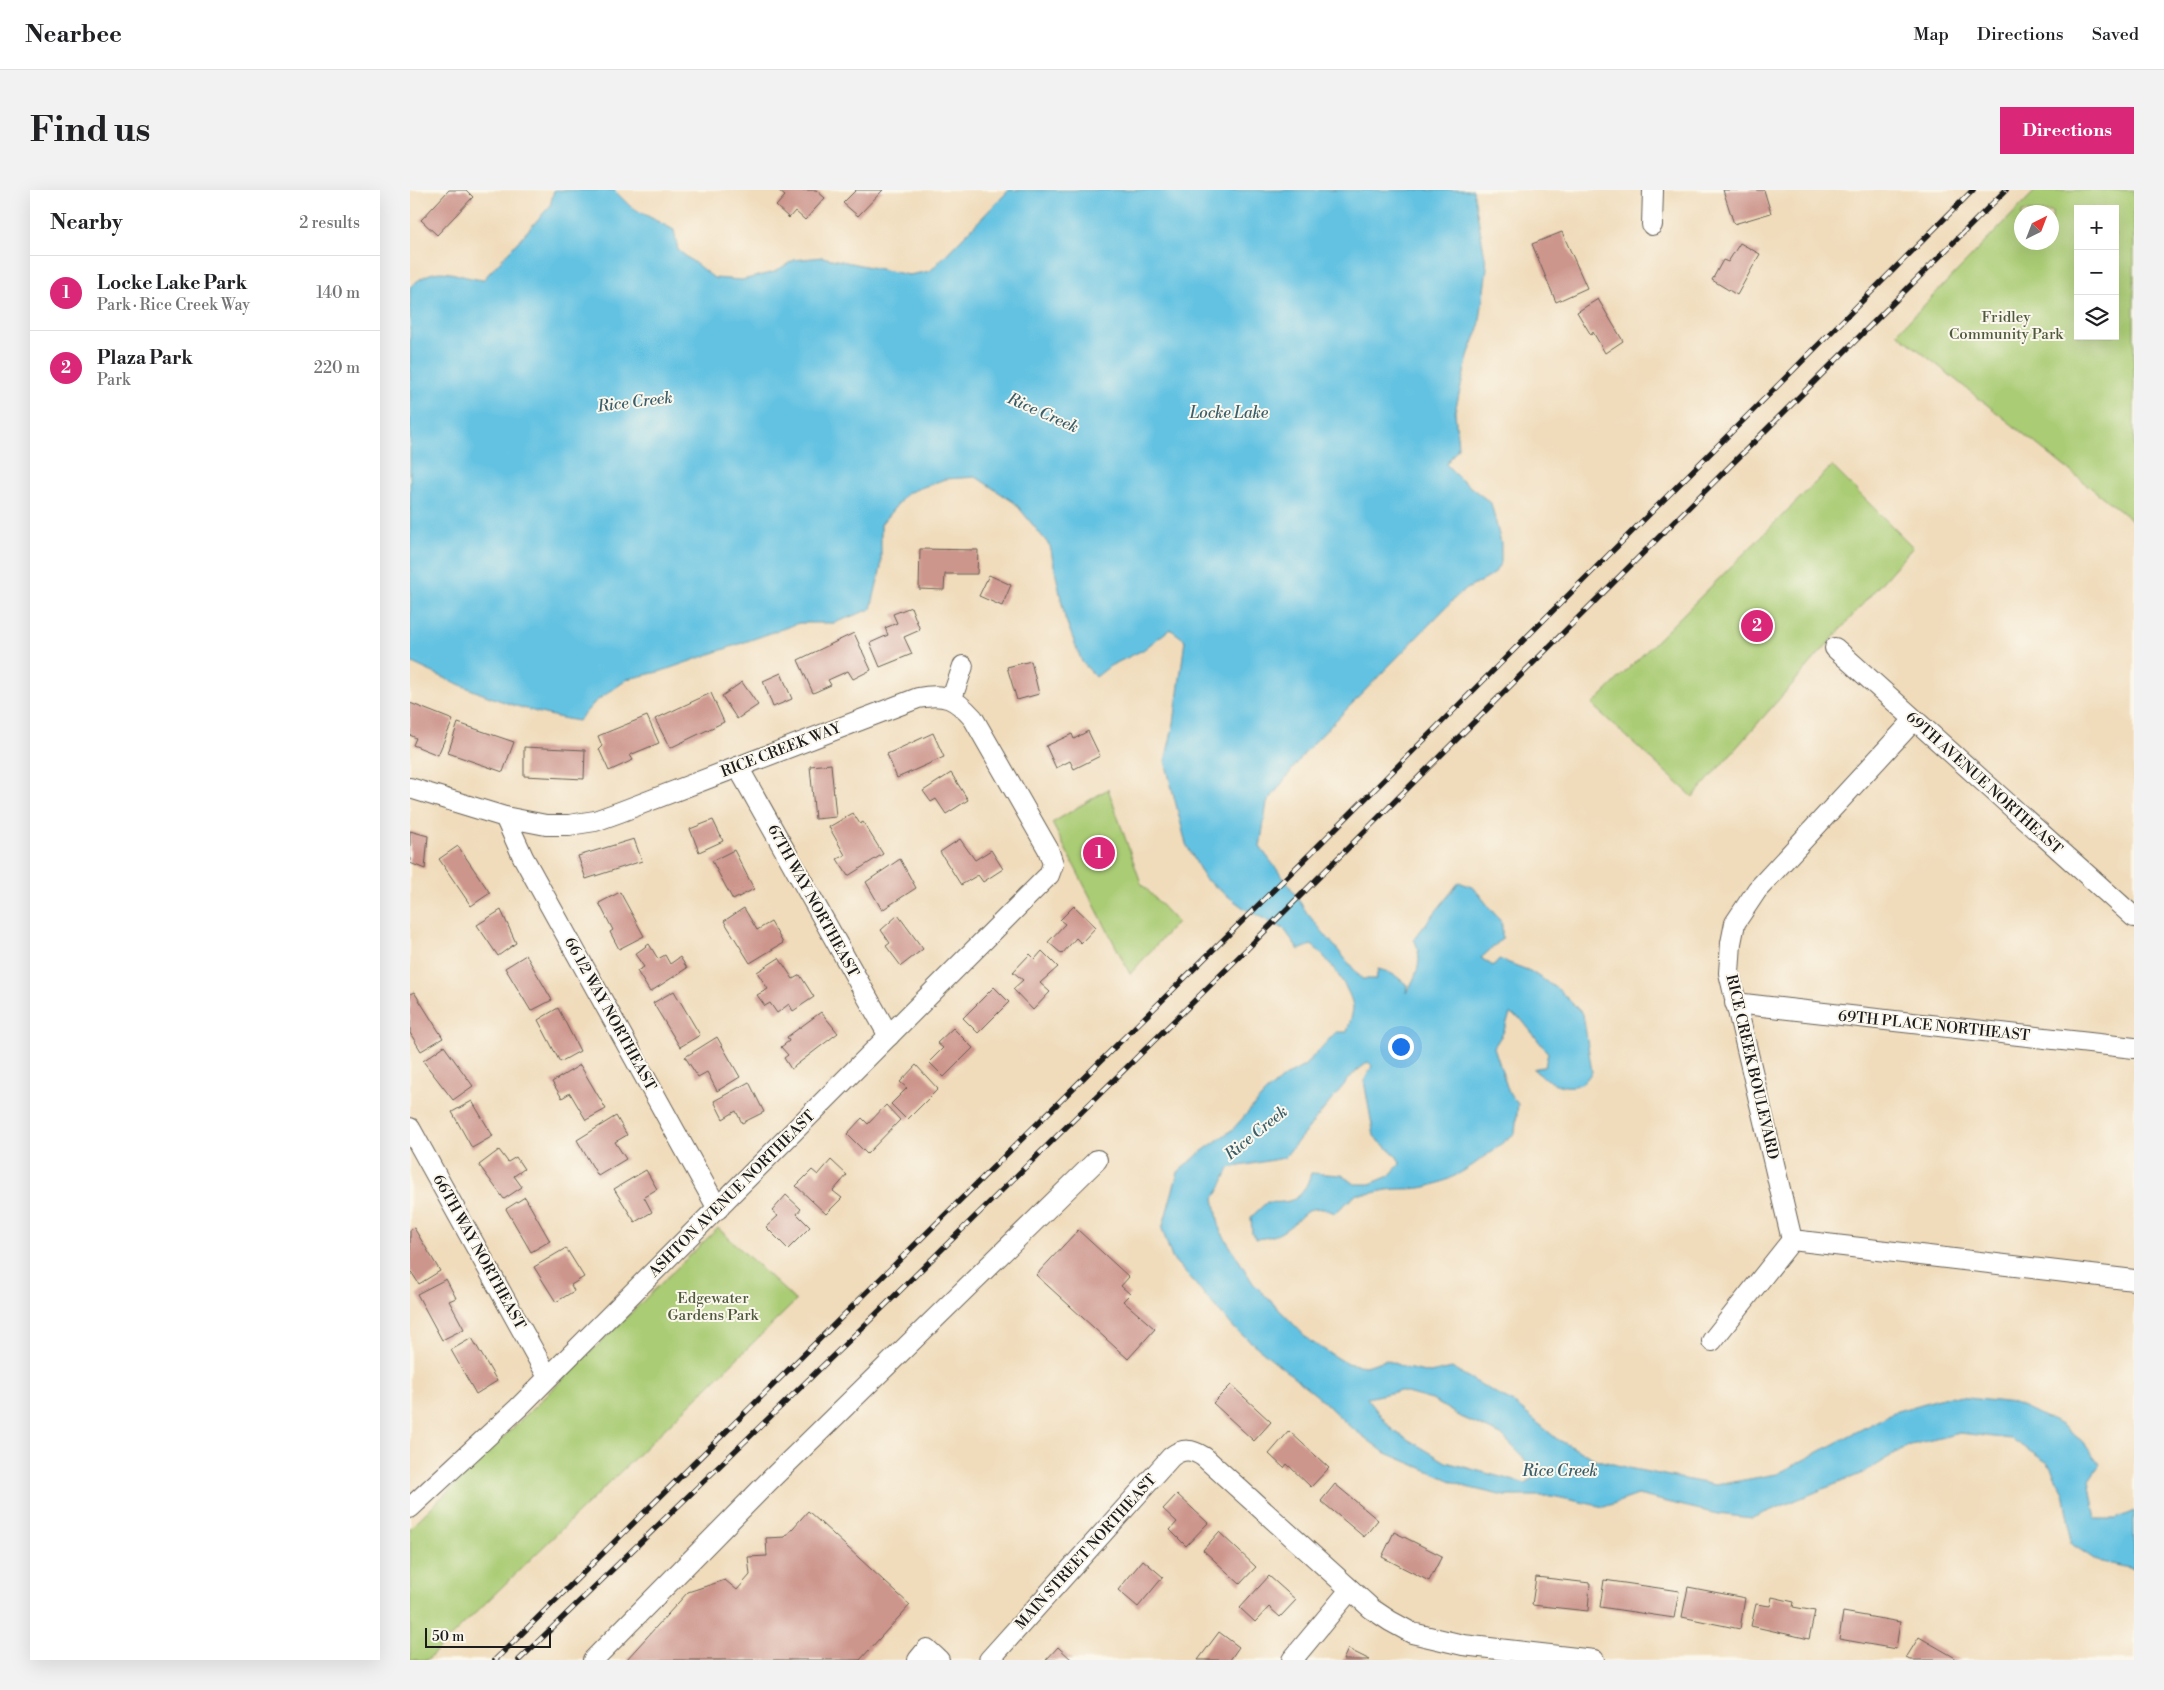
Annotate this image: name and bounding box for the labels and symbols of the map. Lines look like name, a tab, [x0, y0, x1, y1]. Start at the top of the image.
north arrow	[2014, 205, 2059, 250]
park label: Fridley Community Park	[1949, 308, 2064, 344]
water label: Rice Creek	[595, 387, 674, 417]
water label: Rice Creek	[1004, 388, 1081, 437]
water label: Locke Lake	[1189, 403, 1269, 423]
pin: 2	[1741, 607, 1773, 645]
street label: 69TH AVENUE NORTHEAST	[1902, 708, 2067, 859]
street label: RICE CREEK WAY	[718, 718, 845, 782]
street label: 67TH WAY NORTHEAST	[763, 821, 863, 981]
pin: 1	[1083, 834, 1115, 872]
street label: 66 1/2 WAY NORTHEAST	[560, 934, 660, 1094]
street label: RICE CREEK BOULEVARD	[1721, 973, 1783, 1161]
street label: 69TH PLACE NORTHEAST	[1837, 1006, 2031, 1046]
your location	[1388, 1034, 1414, 1060]
water label: Rice Creek	[1220, 1102, 1292, 1165]
street label: ASHTON AVENUE NORTHEAST	[644, 1106, 820, 1282]
street label: 66TH WAY NORTHEAST	[428, 1171, 530, 1333]
park label: Edgewater Gardens Park	[668, 1289, 760, 1325]
water label: Rice Creek	[1521, 1461, 1598, 1481]
street label: MAIN STREET NORTHEAST	[1011, 1470, 1161, 1634]
scale bar	[425, 1625, 551, 1648]

